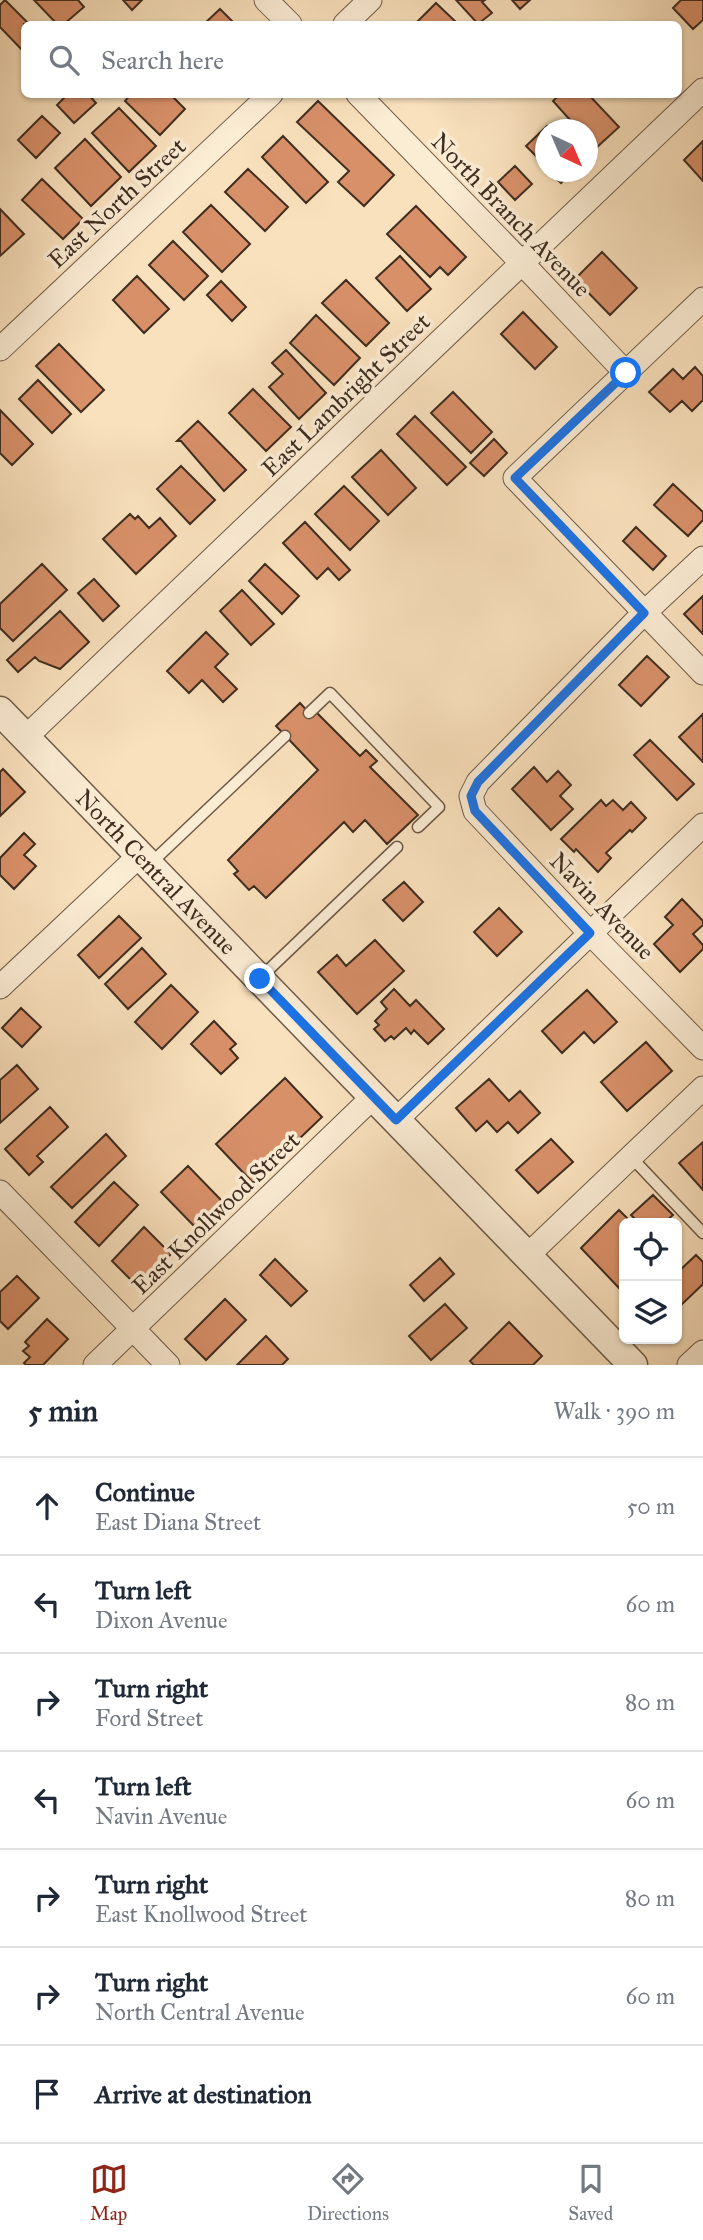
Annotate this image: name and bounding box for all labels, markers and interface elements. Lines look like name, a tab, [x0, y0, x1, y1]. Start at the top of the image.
search box	[21, 21, 682, 98]
icon: search	[45, 41, 83, 79]
text: Search here	[101, 44, 224, 76]
north arrow	[535, 119, 598, 182]
street label: North Branch Avenue	[425, 127, 597, 303]
street label: East North Street	[42, 131, 193, 275]
street label: East Lambright Street	[256, 307, 437, 483]
route start	[610, 357, 641, 388]
street label: North Central Avenue	[69, 783, 243, 961]
street label: Navin Avenue	[543, 846, 661, 966]
route end	[244, 963, 275, 994]
street label: East Knollwood Street	[126, 1125, 306, 1301]
map controls	[619, 1218, 682, 1344]
button: locate	[619, 1218, 682, 1281]
button: layers	[619, 1281, 682, 1344]
text: 5 min	[28, 1393, 98, 1429]
text: Walk · 390 m	[554, 1397, 675, 1425]
text: Continue	[95, 1476, 195, 1508]
icon: ahead	[28, 1487, 66, 1525]
text: 50 m	[627, 1492, 675, 1520]
text: East Diana Street	[95, 1508, 261, 1536]
text: Turn left	[95, 1574, 191, 1606]
icon: left	[28, 1585, 66, 1623]
text: 60 m	[626, 1590, 675, 1618]
text: Dixon Avenue	[95, 1606, 228, 1634]
text: Turn right	[95, 1672, 208, 1704]
icon: right	[28, 1683, 66, 1721]
text: 80 m	[625, 1688, 675, 1716]
text: Ford Street	[95, 1704, 203, 1732]
text: Turn left	[95, 1770, 191, 1802]
icon: left	[28, 1781, 66, 1819]
text: 60 m	[626, 1786, 675, 1814]
text: Navin Avenue	[95, 1802, 227, 1830]
text: Turn right	[95, 1868, 208, 1900]
icon: right	[28, 1879, 66, 1917]
text: 80 m	[625, 1884, 675, 1912]
text: East Knollwood Street	[95, 1900, 307, 1928]
text: Turn right	[95, 1966, 208, 1998]
icon: right	[28, 1977, 66, 2015]
text: 60 m	[626, 1982, 675, 2010]
text: North Central Avenue	[95, 1998, 305, 2026]
icon: arrive	[28, 2075, 66, 2113]
text: Arrive at destination	[95, 2078, 312, 2110]
tab: Map	[90, 2160, 128, 2225]
tab: Directions	[307, 2160, 389, 2225]
tab: Saved	[568, 2160, 613, 2225]

